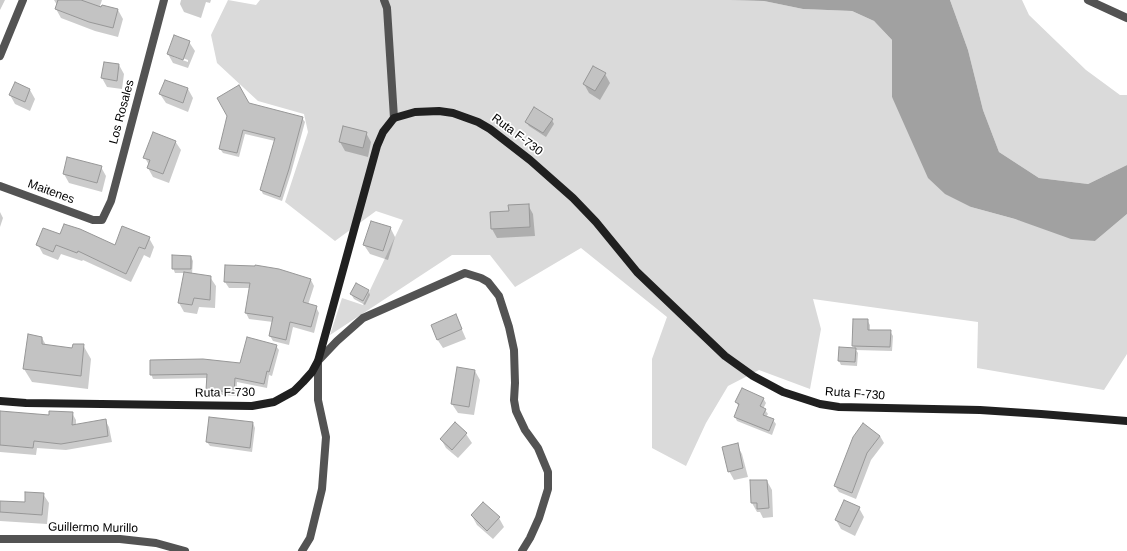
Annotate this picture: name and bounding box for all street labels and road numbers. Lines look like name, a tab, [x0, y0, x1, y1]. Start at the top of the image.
street label: Los Rosales	[106, 78, 138, 146]
street label: Ruta F-730	[489, 111, 545, 159]
street label: Maitenes	[26, 177, 76, 207]
street label: Ruta F-730	[195, 385, 255, 401]
street label: Ruta F-730	[825, 385, 885, 403]
street label: Guillermo Murillo	[48, 520, 138, 536]

